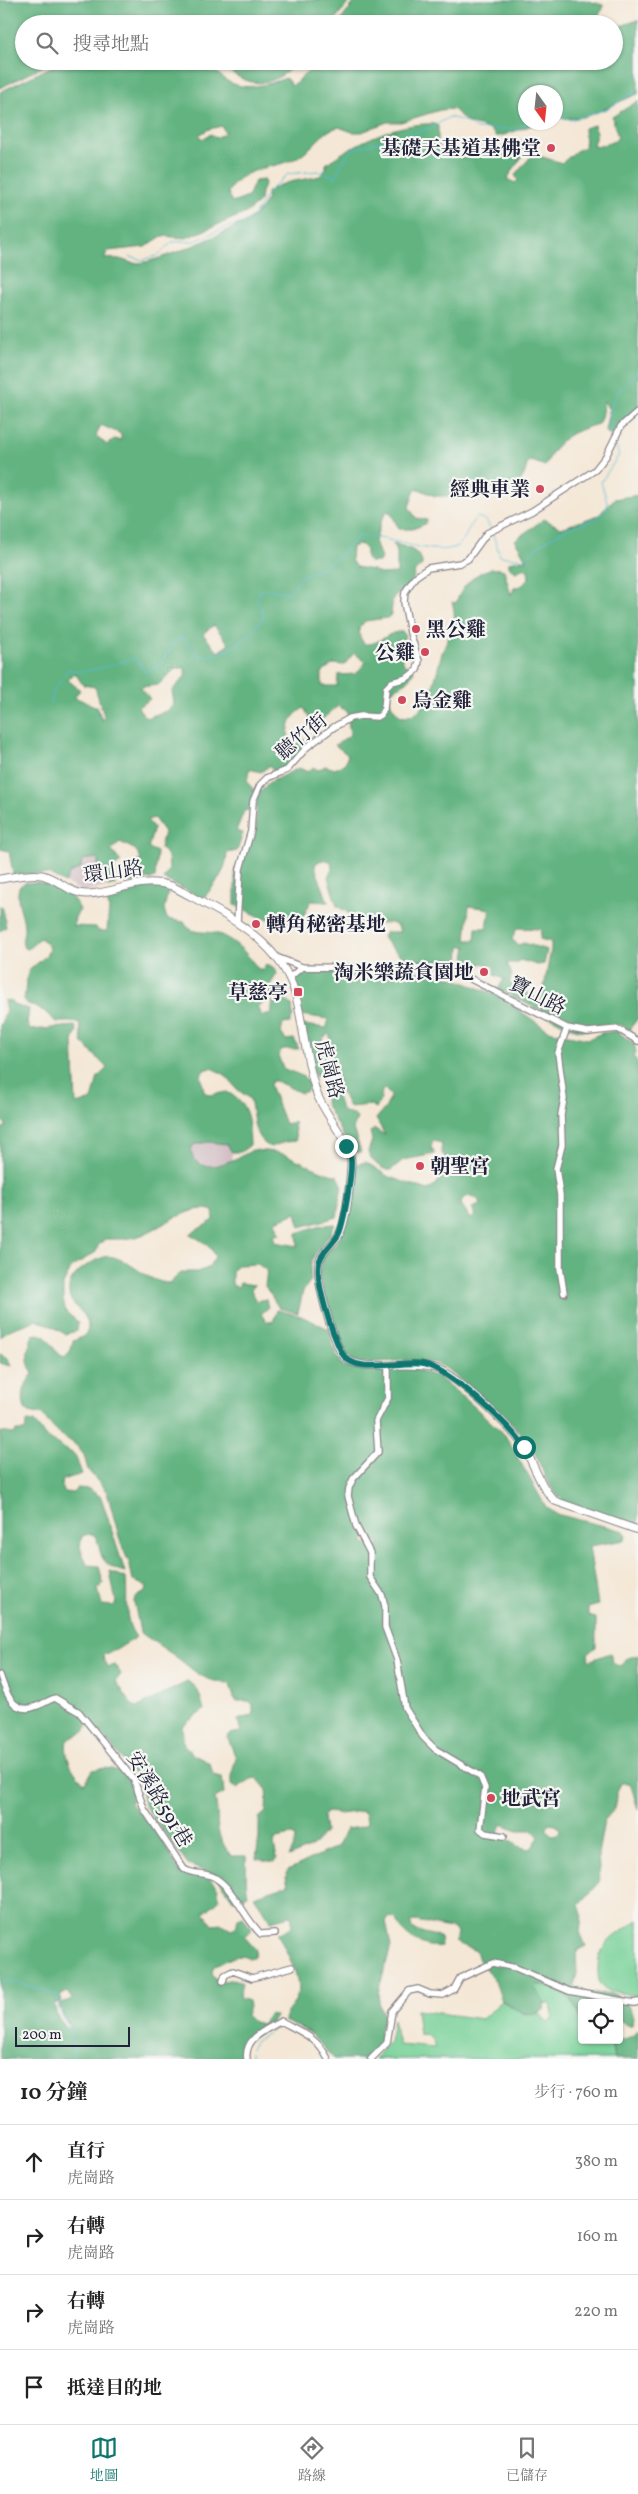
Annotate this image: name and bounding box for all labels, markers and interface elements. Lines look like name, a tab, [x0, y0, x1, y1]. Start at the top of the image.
search box	[15, 15, 623, 70]
icon: search	[33, 29, 61, 57]
text: 搜尋地點	[73, 32, 149, 58]
north arrow	[518, 85, 563, 130]
place label: 基礎天基道基佛堂	[381, 136, 541, 164]
marker: 基礎天基道基佛堂	[545, 142, 557, 154]
place label: 經典車業	[450, 477, 530, 505]
marker: 經典車業	[534, 483, 546, 495]
place label: 黑公雞	[426, 617, 486, 645]
marker: 黑公雞	[410, 623, 422, 635]
place label: 公雞	[375, 640, 415, 668]
marker: 公雞	[419, 646, 431, 658]
place label: 烏金雞	[412, 688, 472, 716]
marker: 烏金雞	[396, 694, 408, 706]
street label: 聽竹街	[270, 708, 334, 768]
street label: 環山路	[82, 855, 145, 891]
place label: 轉角秘密基地	[266, 912, 386, 940]
marker: 轉角秘密基地	[250, 918, 262, 930]
place label: 淘米樂蔬食園地	[334, 960, 474, 988]
marker: 淘米樂蔬食園地	[478, 966, 490, 978]
street label: 寶山路	[504, 971, 570, 1023]
place label: 草慈亭	[228, 980, 288, 1008]
marker: 草慈亭	[292, 986, 304, 998]
street label: 虎崗路	[307, 1037, 349, 1102]
route end	[335, 1135, 358, 1158]
place label: 朝聖宮	[430, 1154, 490, 1182]
marker: 朝聖宮	[414, 1160, 426, 1172]
route start	[513, 1436, 536, 1459]
street label: 安溪路591巷	[119, 1747, 198, 1853]
place label: 地武宮	[501, 1786, 561, 1814]
marker: 地武宮	[485, 1792, 497, 1804]
map controls	[578, 1999, 623, 2044]
button: locate	[578, 1999, 623, 2044]
scale bar	[15, 2024, 130, 2047]
text: 200 m	[22, 2026, 62, 2045]
text: 10 分鐘	[20, 2079, 88, 2108]
text: 步行 · 760 m	[534, 2082, 618, 2104]
text: 直行	[67, 2139, 105, 2165]
icon: ahead	[20, 2148, 48, 2176]
text: 380 m	[575, 2151, 618, 2173]
text: 虎崗路	[67, 2168, 115, 2190]
text: 右轉	[67, 2214, 105, 2240]
icon: right	[20, 2223, 48, 2251]
text: 160 m	[577, 2226, 618, 2248]
text: 虎崗路	[67, 2243, 115, 2265]
text: 右轉	[67, 2289, 105, 2315]
icon: right	[20, 2298, 48, 2326]
text: 220 m	[574, 2301, 618, 2323]
text: 虎崗路	[67, 2318, 115, 2340]
icon: arrive	[20, 2373, 48, 2401]
text: 抵達目的地	[67, 2376, 162, 2402]
tab: 地圖	[90, 2434, 118, 2486]
tab: 路線	[298, 2434, 326, 2486]
tab: 已儲存	[506, 2434, 548, 2486]

